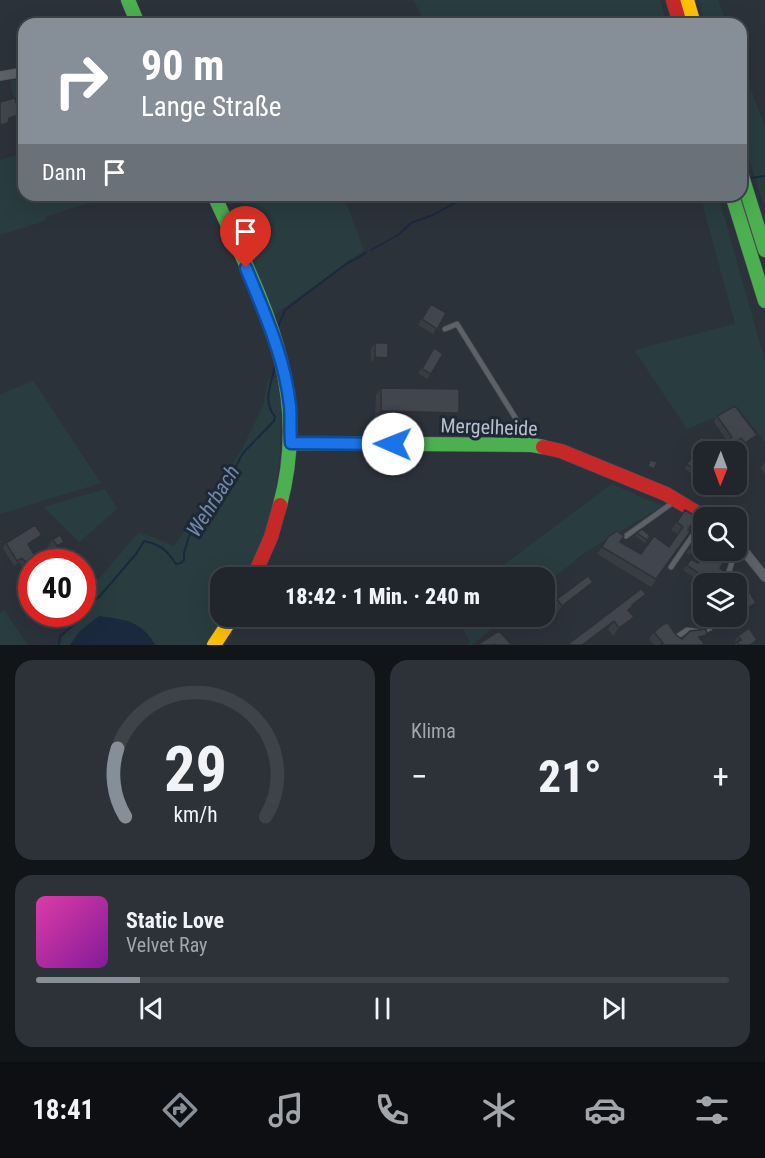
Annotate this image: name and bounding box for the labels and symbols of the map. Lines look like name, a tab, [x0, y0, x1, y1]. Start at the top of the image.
pin	[220, 206, 271, 268]
position arrow	[361, 412, 425, 476]
street label: Mergelheide	[440, 413, 538, 441]
north arrow	[693, 441, 747, 495]
water label: Wehrbach	[182, 461, 244, 541]
speed limit sign: 40	[18, 549, 96, 627]

